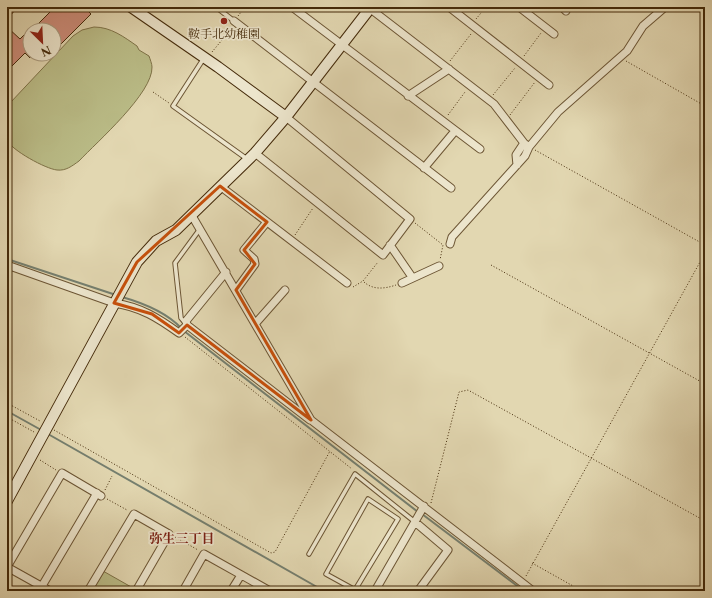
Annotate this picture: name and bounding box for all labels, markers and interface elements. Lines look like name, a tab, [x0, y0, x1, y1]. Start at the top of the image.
marker: 鞍手北幼稚園	[219, 16, 229, 26]
north arrow	[22, 22, 62, 62]
place label: 鞍手北幼稚園	[188, 26, 260, 41]
text: N	[38, 43, 53, 60]
district label: 弥生三丁目	[149, 530, 215, 546]

